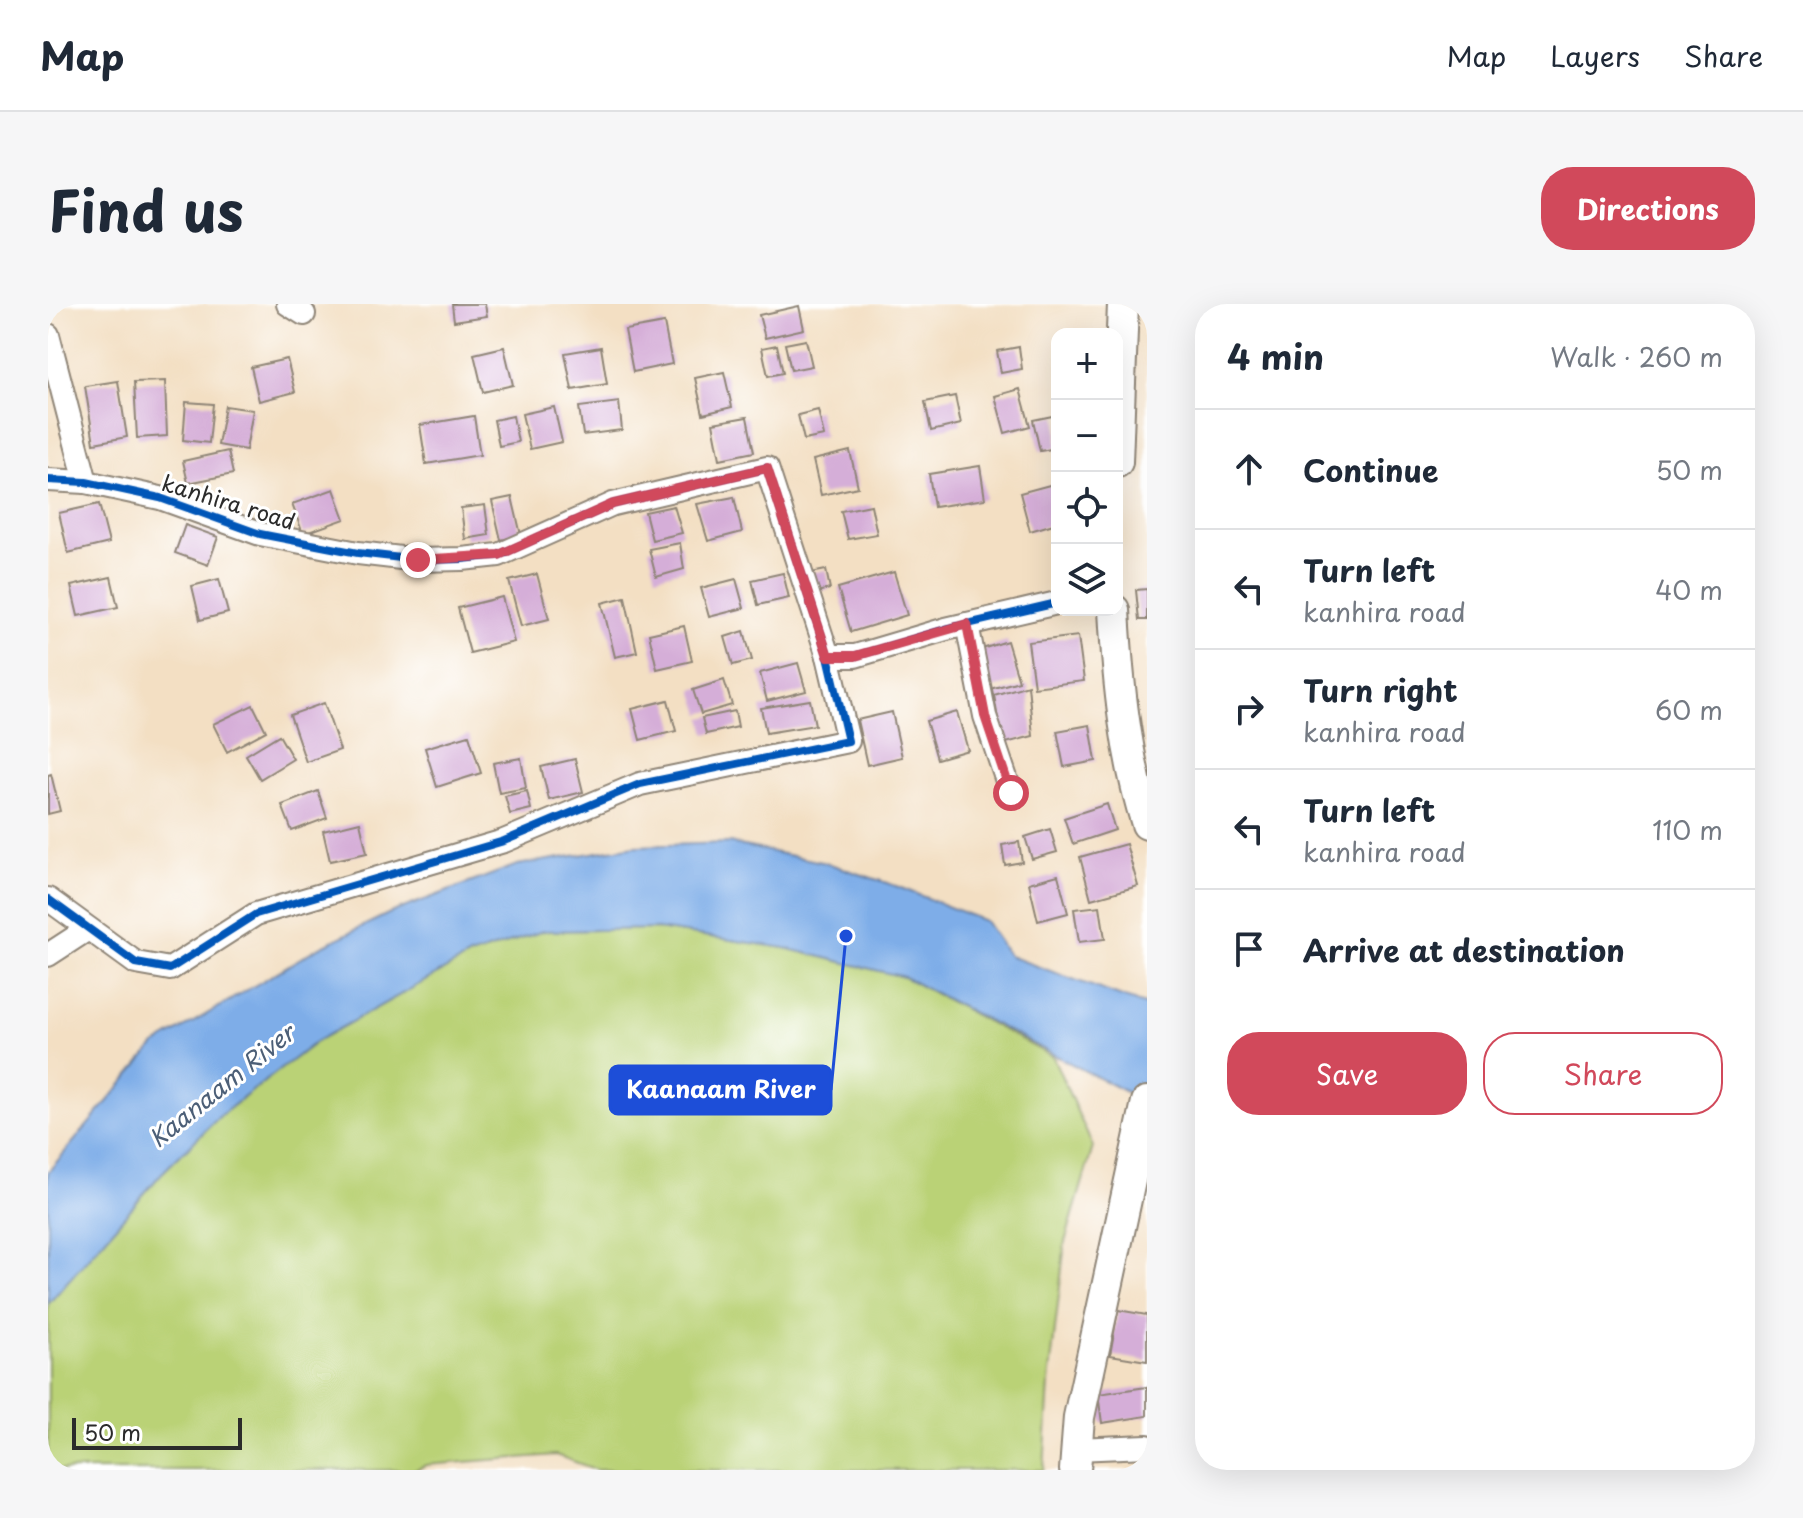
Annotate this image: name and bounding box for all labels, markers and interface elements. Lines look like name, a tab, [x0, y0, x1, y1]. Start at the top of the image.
text: Map	[40, 27, 124, 84]
text: Map	[1446, 34, 1506, 77]
text: Layers	[1550, 34, 1640, 77]
text: Share	[1684, 34, 1763, 77]
text: Find us	[48, 166, 244, 251]
button: Directions	[1541, 167, 1755, 250]
map controls	[1051, 328, 1123, 616]
button: +	[1051, 328, 1123, 400]
text: 4 min	[1227, 330, 1324, 382]
text: Walk · 260 m	[1550, 337, 1723, 376]
button: −	[1051, 400, 1123, 472]
icon: ahead	[1227, 447, 1271, 491]
text: Continue	[1303, 447, 1438, 492]
text: 50 m	[1656, 450, 1723, 489]
street label: kanhira road	[158, 465, 300, 537]
button: locate	[1051, 472, 1123, 544]
route end	[400, 542, 436, 578]
button: layers	[1051, 544, 1123, 616]
text: Turn left	[1303, 547, 1435, 592]
icon: left	[1227, 567, 1271, 611]
text: 40 m	[1655, 570, 1723, 609]
text: kanhira road	[1303, 592, 1466, 631]
text: Turn right	[1303, 667, 1458, 712]
icon: right	[1227, 687, 1271, 731]
text: 60 m	[1655, 690, 1723, 729]
text: kanhira road	[1303, 712, 1466, 751]
route start	[993, 775, 1029, 811]
text: Turn left	[1303, 787, 1435, 832]
icon: left	[1227, 807, 1271, 851]
text: 110 m	[1652, 810, 1723, 849]
text: kanhira road	[1303, 832, 1466, 871]
icon: arrive	[1227, 927, 1271, 971]
text: Arrive at destination	[1303, 927, 1625, 972]
water label: Kaanaam River	[140, 1013, 304, 1155]
button: Save	[1227, 1032, 1467, 1115]
button: Share	[1483, 1032, 1723, 1115]
callout: Kaanaam River	[610, 1066, 831, 1114]
text: Kaanaam River	[626, 1070, 816, 1106]
scale bar	[72, 1414, 242, 1450]
text: 50 m	[84, 1415, 141, 1448]

